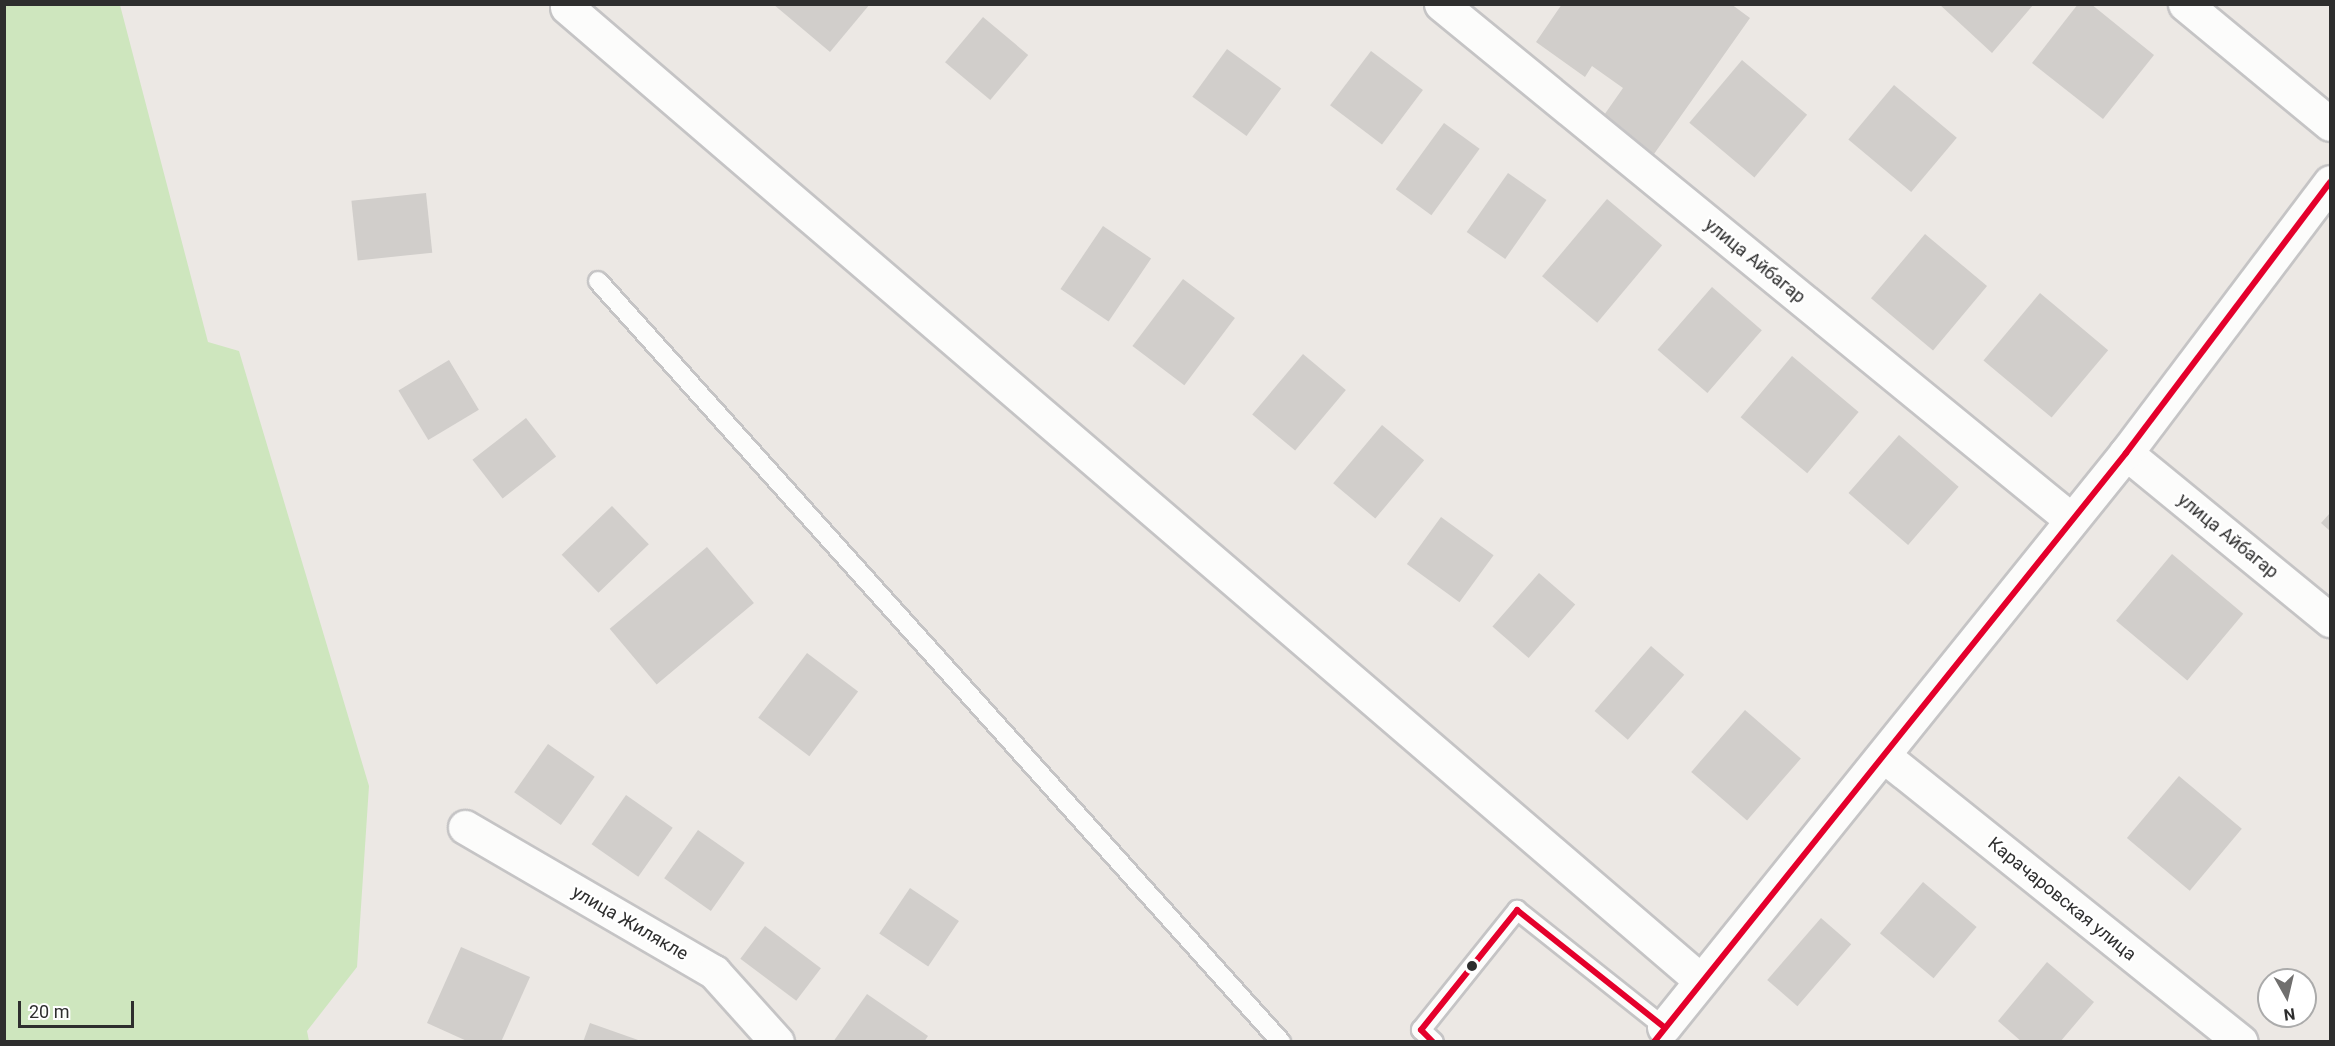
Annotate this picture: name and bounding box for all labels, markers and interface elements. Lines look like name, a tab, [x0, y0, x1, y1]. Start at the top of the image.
street label: улица Айбагар	[1700, 214, 1810, 308]
street label: улица Айбагар	[2173, 489, 2283, 583]
street label: Карачаровская улица	[1984, 833, 2140, 965]
street label: улица Жилякле	[568, 881, 692, 965]
unlabelled marker	[1466, 960, 1478, 972]
north arrow	[2257, 968, 2317, 1028]
scale bar	[21, 989, 136, 1027]
text: 20 m	[29, 1001, 69, 1022]
text: N	[2282, 1004, 2296, 1025]

